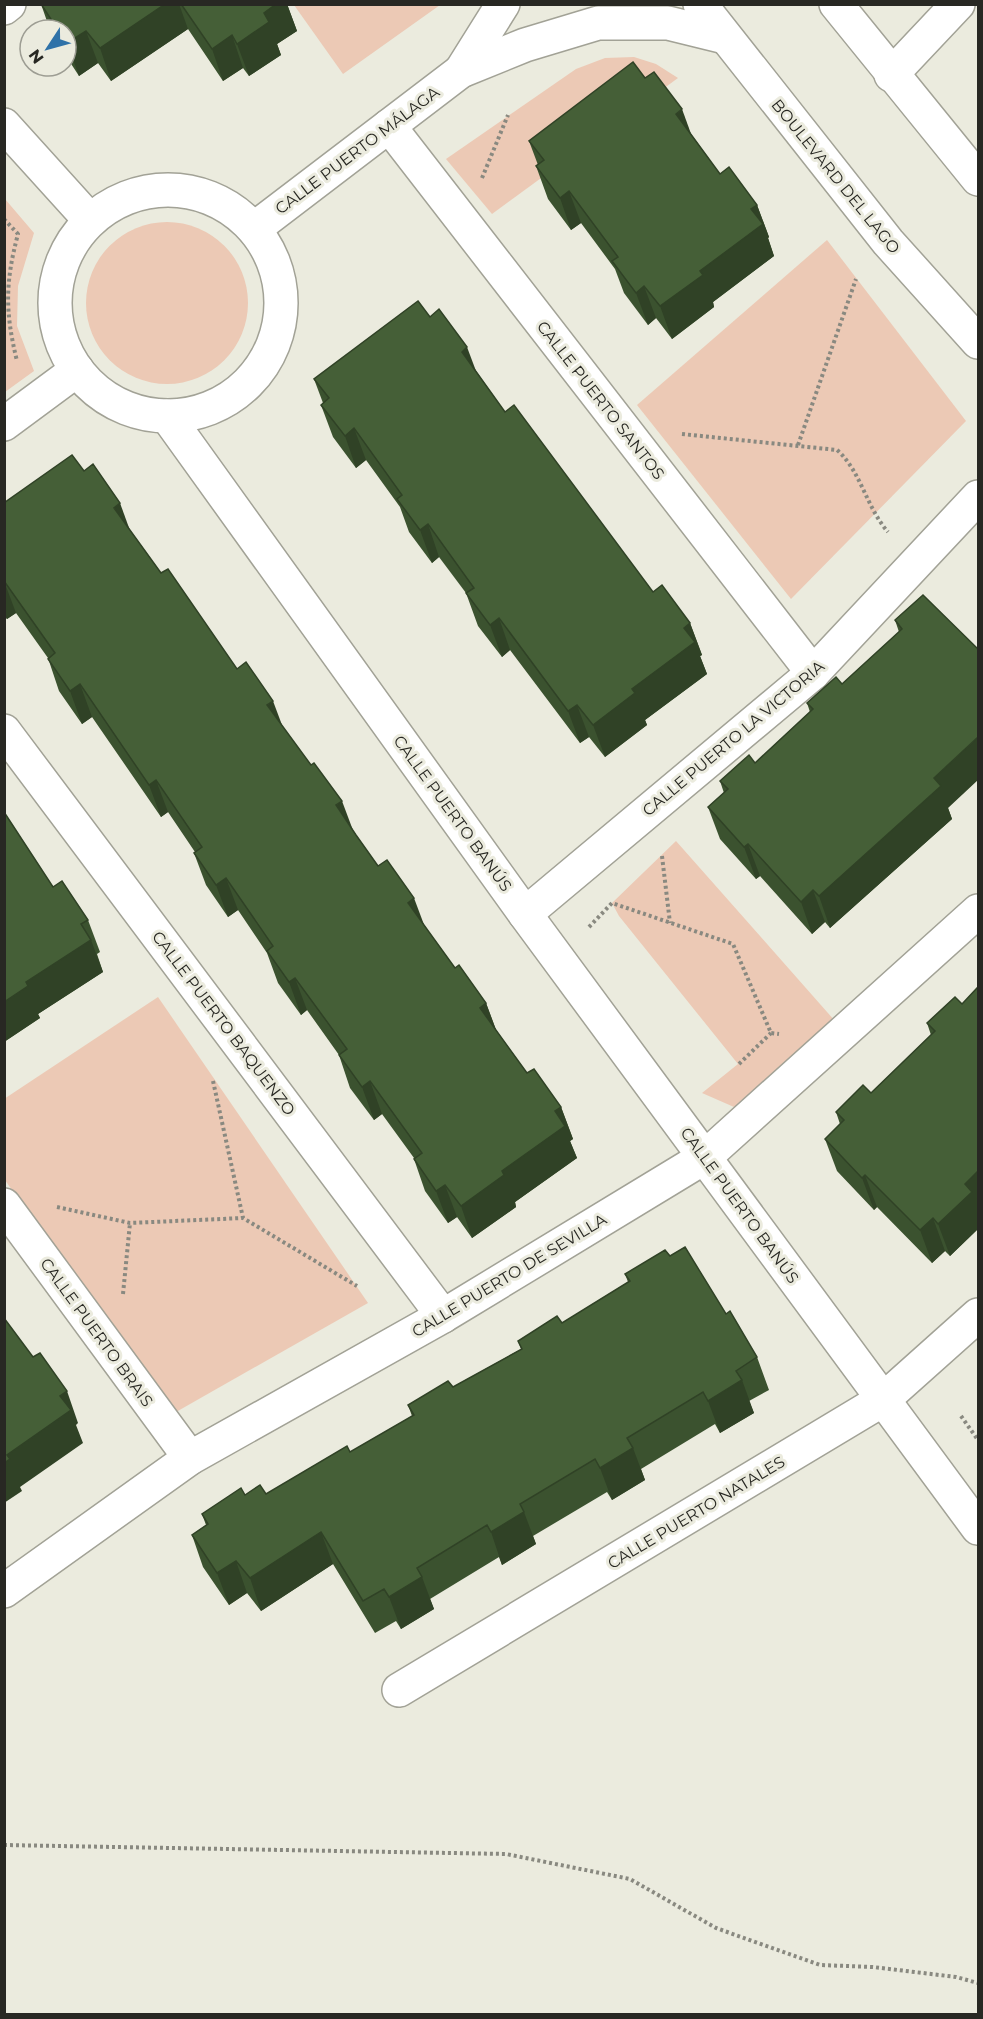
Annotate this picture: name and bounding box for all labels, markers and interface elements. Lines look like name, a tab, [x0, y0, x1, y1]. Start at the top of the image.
north arrow	[18, 18, 78, 78]
text: N	[25, 46, 48, 67]
street label: CALLE PUERTO MÁLAGA	[272, 82, 443, 218]
street label: BOULEVARD DEL LAGO	[767, 95, 904, 257]
street label: CALLE PUERTO SANTOS	[533, 317, 668, 483]
street label: CALLE PUERTO LA VICTORIA	[639, 656, 828, 820]
street label: CALLE PUERTO BANÚS	[390, 732, 516, 895]
street label: CALLE PUERTO BAQUENZO	[148, 927, 299, 1119]
street label: CALLE PUERTO BANÚS	[677, 1124, 803, 1287]
street label: CALLE PUERTO DE SEVILLA	[408, 1209, 610, 1341]
street label: CALLE PUERTO BRAIS	[36, 1254, 157, 1410]
street label: CALLE PUERTO NATALES	[604, 1452, 788, 1573]

